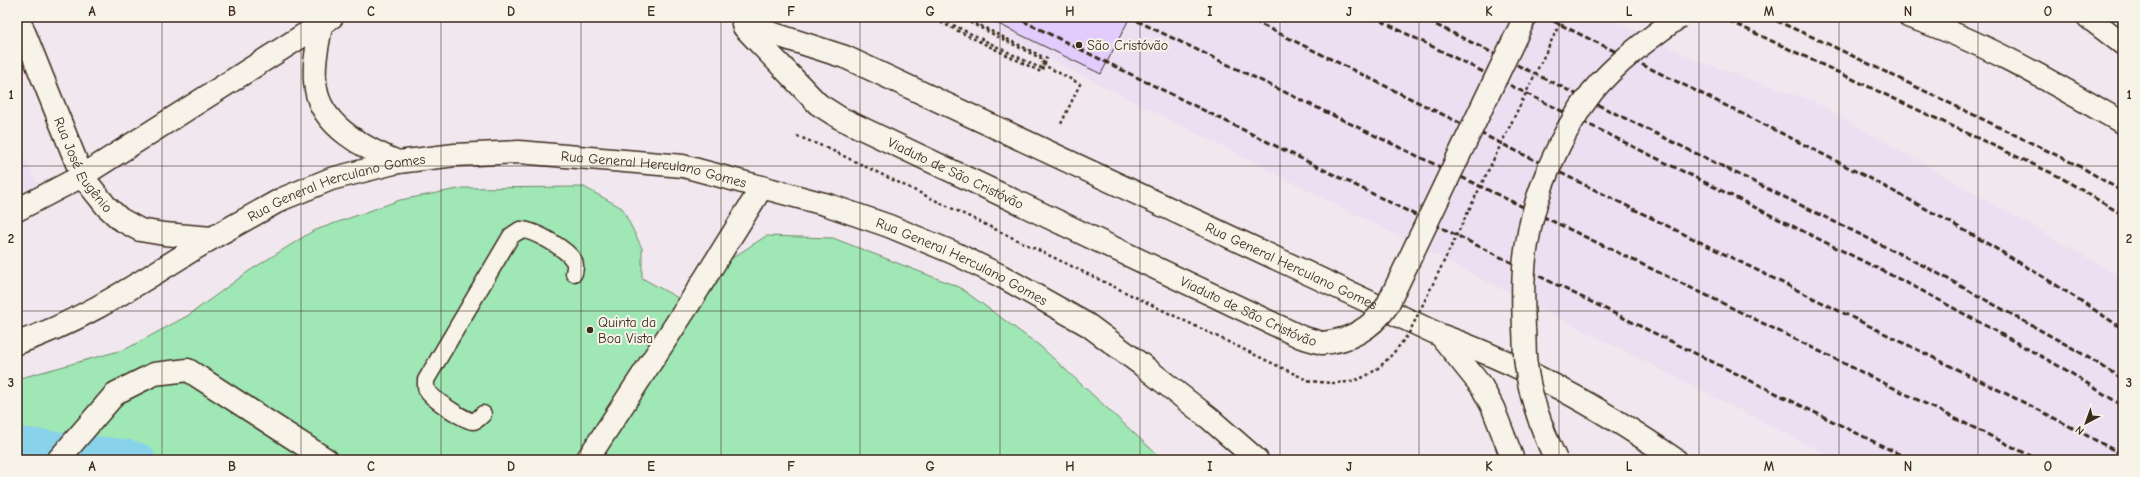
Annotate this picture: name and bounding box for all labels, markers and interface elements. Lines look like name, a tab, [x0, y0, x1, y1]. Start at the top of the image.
text: A	[88, 4, 96, 19]
text: B	[228, 4, 236, 19]
text: C	[367, 4, 375, 19]
text: D	[507, 4, 515, 19]
text: E	[647, 4, 655, 19]
text: F	[787, 4, 795, 19]
text: G	[925, 4, 935, 19]
text: H	[1065, 4, 1075, 19]
text: I	[1207, 4, 1213, 19]
text: J	[1346, 4, 1352, 19]
text: K	[1485, 4, 1493, 19]
text: L	[1626, 4, 1633, 19]
text: M	[1764, 4, 1775, 19]
text: N	[1904, 4, 1912, 19]
text: O	[2044, 4, 2052, 19]
place label: São Cristóvão	[1087, 37, 1168, 54]
marker: São Cristóvão	[1074, 40, 1084, 50]
text: 1	[8, 87, 14, 102]
text: 1	[2126, 87, 2132, 102]
street label: Rua José Eugênio	[51, 114, 116, 216]
street label: Viaduto de São Cristóvão	[885, 133, 1027, 213]
street label: Rua General Herculano Gomes	[560, 147, 748, 191]
street label: Rua General Herculano Gomes	[244, 150, 426, 225]
street label: Rua General Herculano Gomes	[874, 214, 1051, 309]
street label: Rua General Herculano Gomes	[1203, 218, 1380, 313]
text: 2	[8, 231, 14, 246]
text: 2	[2126, 231, 2132, 246]
street label: Viaduto de São Cristóvão	[1178, 272, 1319, 350]
place label: Quinta da Boa Vista	[598, 314, 656, 347]
marker: Quinta da Boa Vista	[585, 325, 595, 335]
text: 3	[8, 375, 14, 390]
text: 3	[2126, 375, 2132, 390]
north arrow	[2066, 403, 2106, 443]
text: N	[2073, 423, 2087, 437]
text: A	[88, 459, 96, 474]
text: B	[228, 459, 236, 474]
text: C	[367, 459, 375, 474]
text: D	[507, 459, 515, 474]
text: E	[647, 459, 655, 474]
text: F	[787, 459, 795, 474]
text: G	[925, 459, 935, 474]
text: H	[1065, 459, 1075, 474]
text: I	[1207, 459, 1213, 474]
text: J	[1346, 459, 1352, 474]
text: K	[1485, 459, 1493, 474]
text: L	[1626, 459, 1633, 474]
text: M	[1764, 459, 1775, 474]
text: N	[1904, 459, 1912, 474]
text: O	[2044, 459, 2052, 474]

